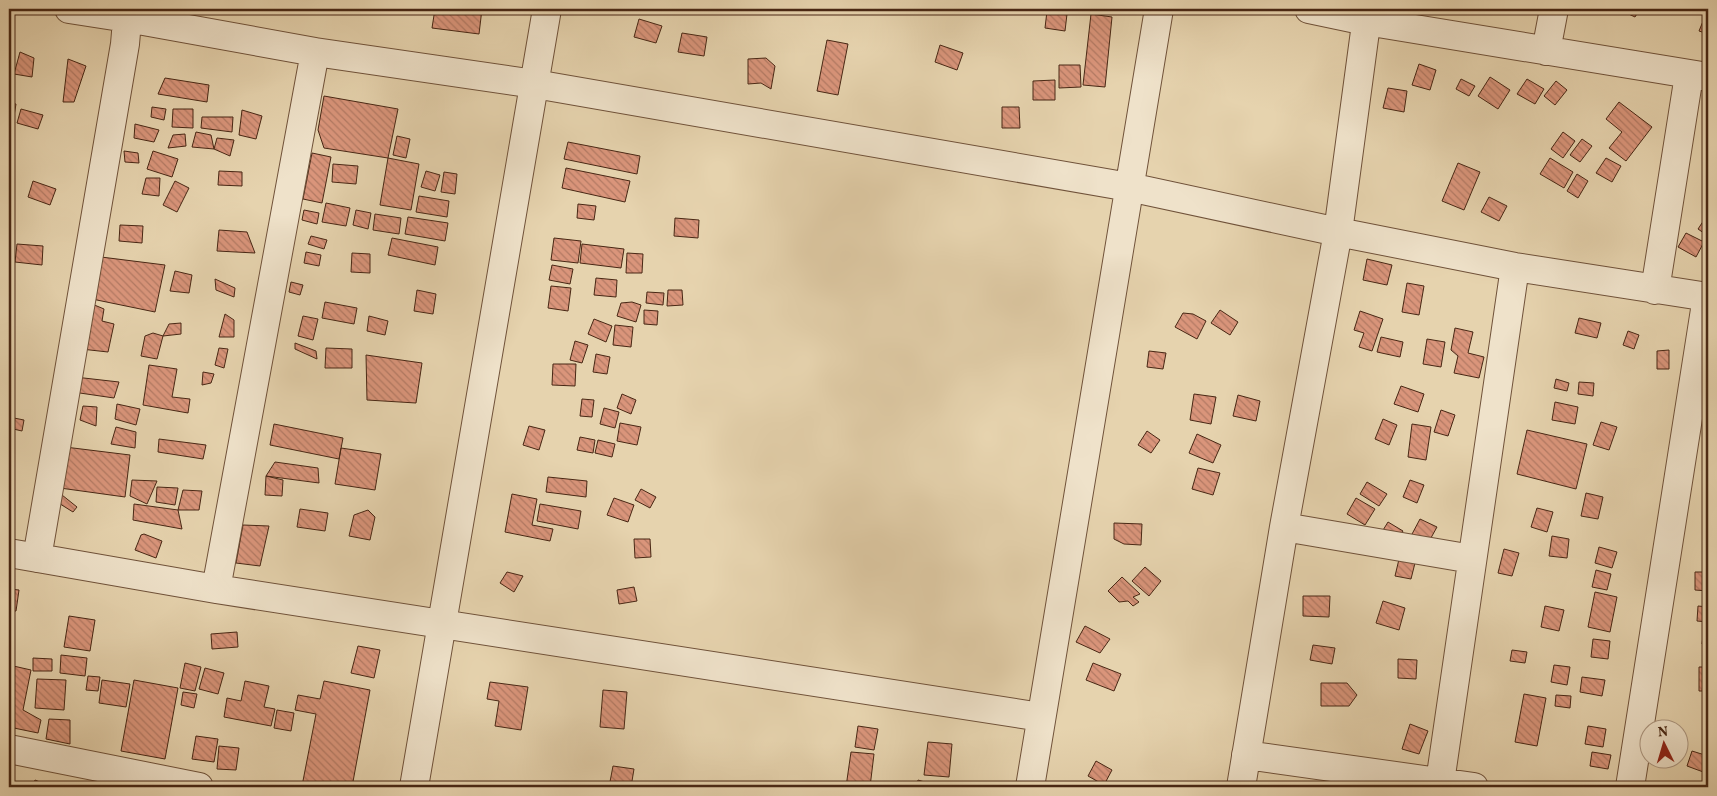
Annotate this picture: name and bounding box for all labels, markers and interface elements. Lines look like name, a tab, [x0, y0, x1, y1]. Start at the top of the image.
north arrow	[1640, 718, 1690, 768]
text: N	[1657, 723, 1669, 742]

